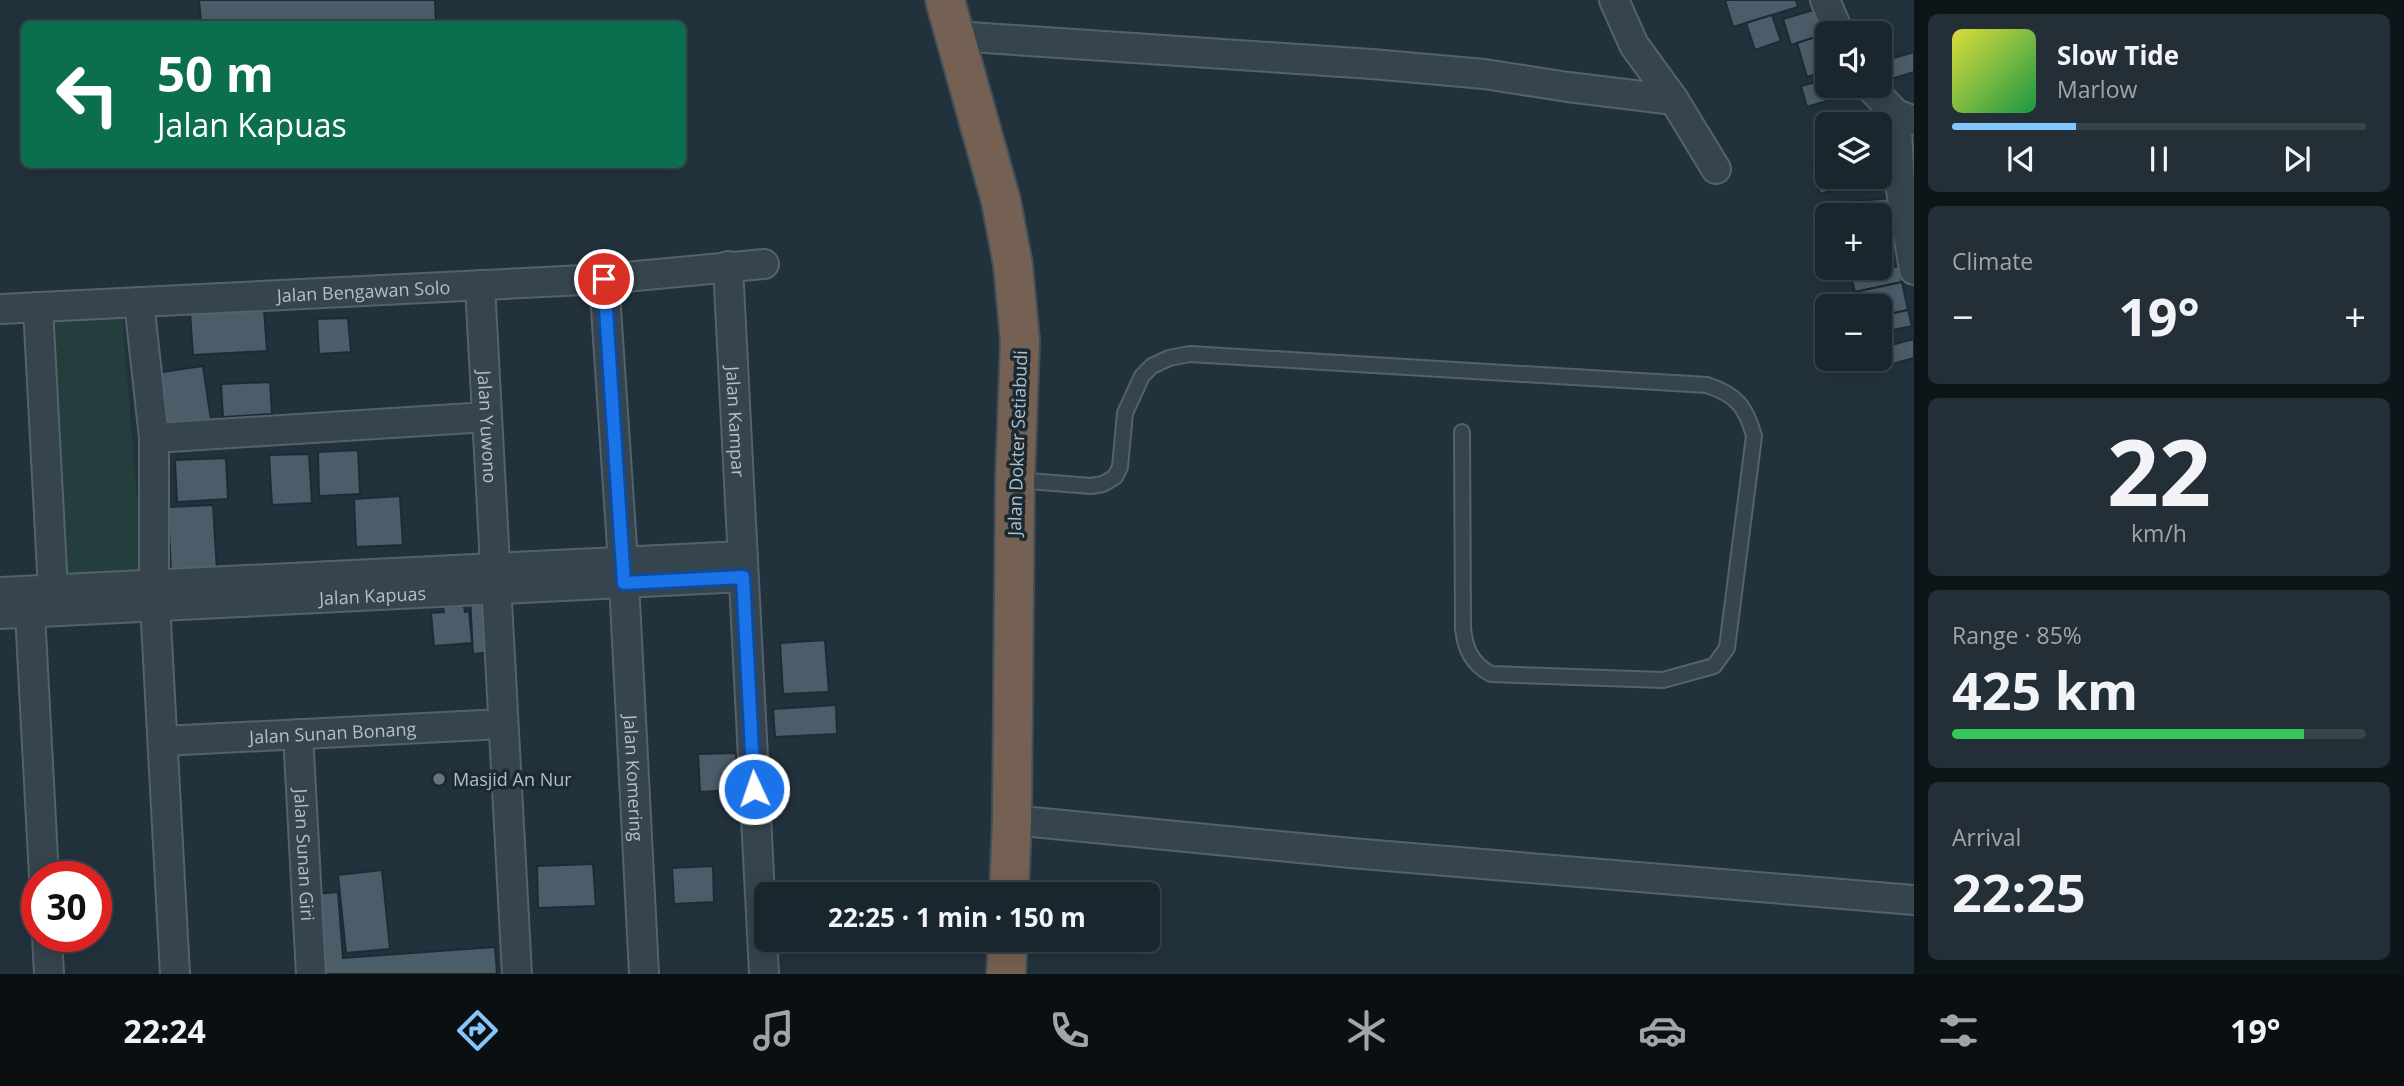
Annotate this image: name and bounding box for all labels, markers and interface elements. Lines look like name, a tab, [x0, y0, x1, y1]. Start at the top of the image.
map controls	[1815, 21, 1892, 371]
button: sound	[1815, 21, 1892, 98]
text: Slow Tide	[2057, 37, 2179, 73]
text: 50 m	[157, 40, 274, 106]
icon: left	[42, 49, 133, 140]
text: Marlow	[2057, 73, 2137, 105]
text: Jalan Kapuas	[157, 103, 347, 146]
button: layers	[1815, 112, 1892, 189]
icon: previous	[2002, 140, 2040, 178]
icon: pause	[2140, 140, 2178, 178]
icon: next	[2278, 140, 2316, 178]
button: +	[1815, 203, 1892, 280]
text: Climate	[1952, 245, 2033, 277]
pin	[574, 249, 634, 309]
icon: arrive	[585, 260, 623, 298]
street label: Jalan Bengawan Solo	[274, 275, 451, 307]
text: 19°	[2118, 280, 2200, 351]
text: −	[1952, 290, 1974, 342]
text: +	[2344, 290, 2366, 342]
button: −	[1815, 294, 1892, 371]
street label: Jalan Dokter Setiabudi	[1002, 350, 1032, 538]
street label: Jalan Kampar	[721, 364, 751, 479]
street label: Jalan Yuwono	[472, 368, 503, 484]
text: 22	[2107, 409, 2211, 533]
text: km/h	[2131, 517, 2187, 549]
street label: Jalan Kapuas	[317, 581, 426, 610]
text: Range · 85%	[1952, 619, 2082, 651]
text: 425 km	[1952, 654, 2138, 725]
street label: Jalan Komering	[619, 712, 649, 842]
street label: Jalan Sunan Bonang	[247, 716, 417, 749]
position arrow	[717, 752, 791, 826]
place label: Masjid An Nur	[453, 767, 572, 791]
marker: Masjid An Nur	[431, 771, 447, 787]
street label: Jalan Sunan Giri	[289, 786, 320, 922]
text: Arrival	[1952, 821, 2021, 853]
text: 22:25	[1952, 856, 2086, 927]
speed limit sign: 30	[21, 861, 112, 952]
text: 22:25 · 1 min · 150 m	[828, 899, 1086, 935]
icon: directions	[453, 1006, 502, 1055]
icon: music	[749, 1006, 798, 1055]
icon: phone	[1045, 1006, 1094, 1055]
icon: climate	[1342, 1006, 1391, 1055]
icon: car	[1638, 1006, 1687, 1055]
icon: filters	[1934, 1006, 1983, 1055]
text: 22:24	[124, 1009, 206, 1052]
text: 19°	[2230, 1009, 2280, 1052]

